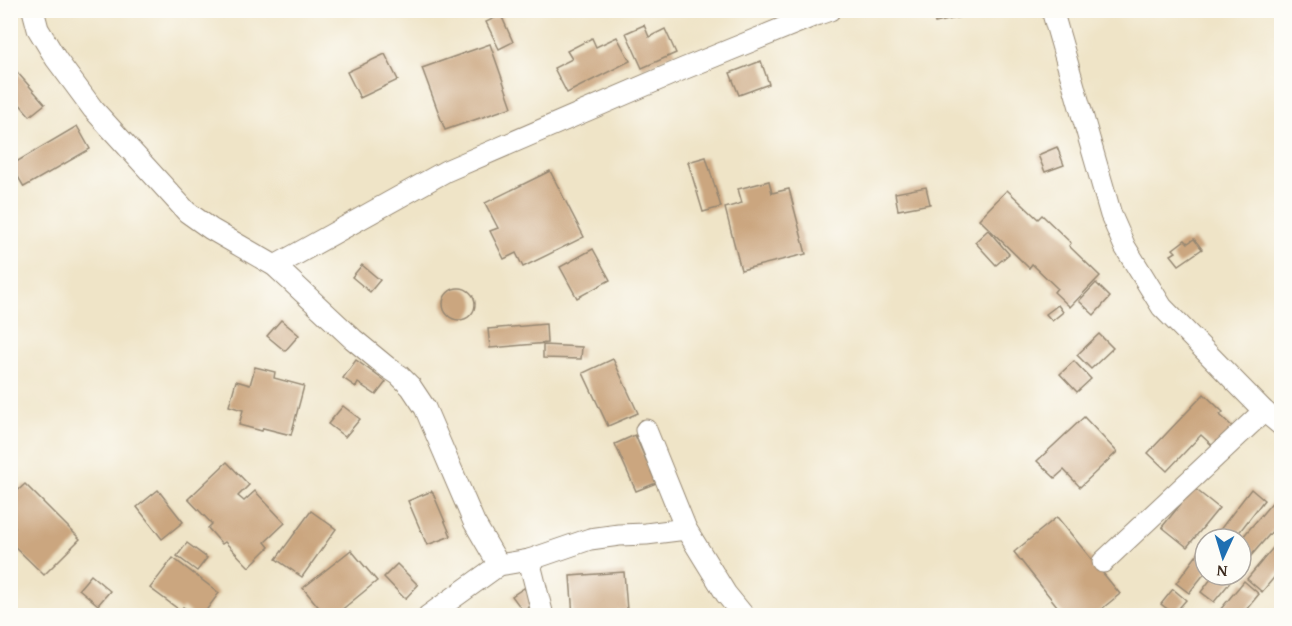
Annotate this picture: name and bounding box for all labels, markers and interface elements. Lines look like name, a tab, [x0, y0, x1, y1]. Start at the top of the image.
north arrow	[1193, 527, 1253, 587]
text: N	[1215, 560, 1228, 584]

